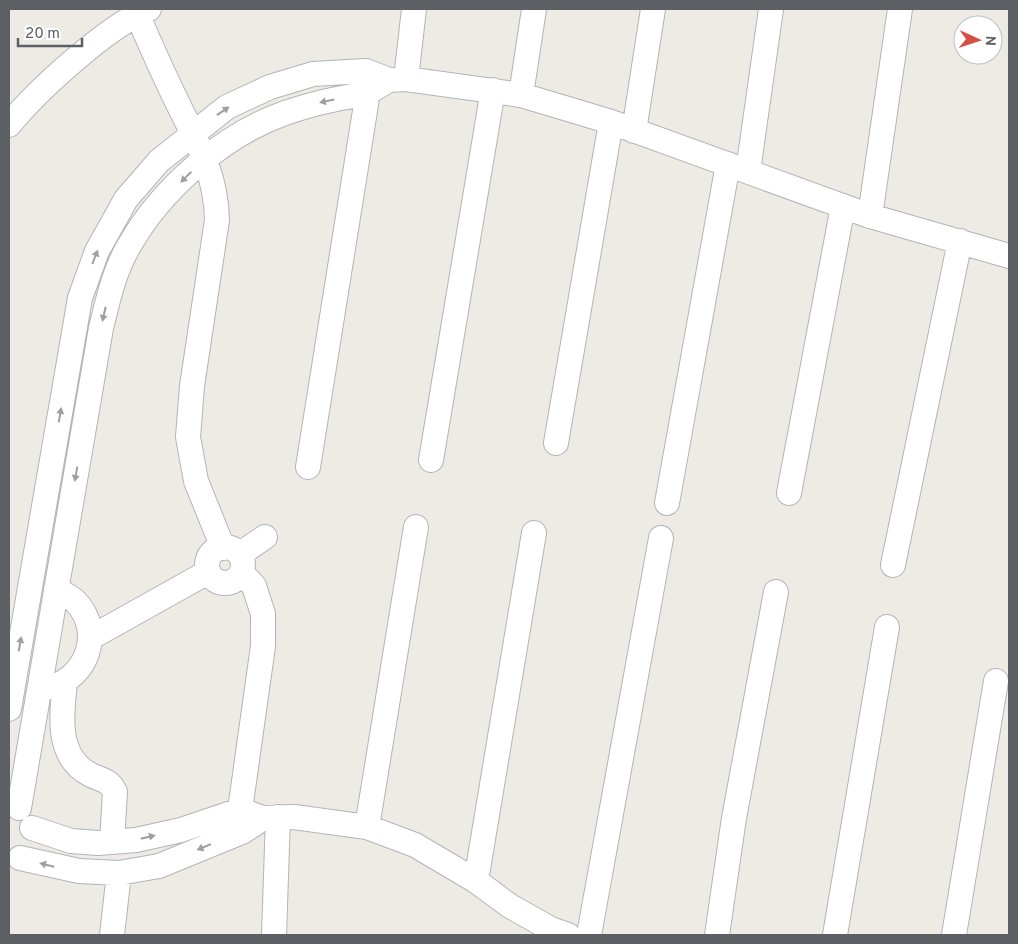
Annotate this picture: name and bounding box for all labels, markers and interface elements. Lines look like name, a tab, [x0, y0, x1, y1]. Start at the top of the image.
scale bar	[18, 15, 81, 47]
north arrow	[953, 15, 1003, 65]
text: 20 m	[25, 25, 60, 44]
text: N	[981, 35, 998, 46]
one-way arrow	[319, 97, 334, 105]
one-way arrow	[216, 106, 229, 115]
one-way arrow	[180, 171, 192, 183]
one-way arrow	[91, 249, 99, 264]
one-way arrow	[100, 306, 108, 321]
one-way arrow	[56, 407, 64, 423]
one-way arrow	[71, 466, 79, 482]
one-way arrow	[17, 636, 25, 652]
one-way arrow	[141, 833, 156, 841]
one-way arrow	[197, 844, 212, 852]
one-way arrow	[39, 861, 54, 869]

